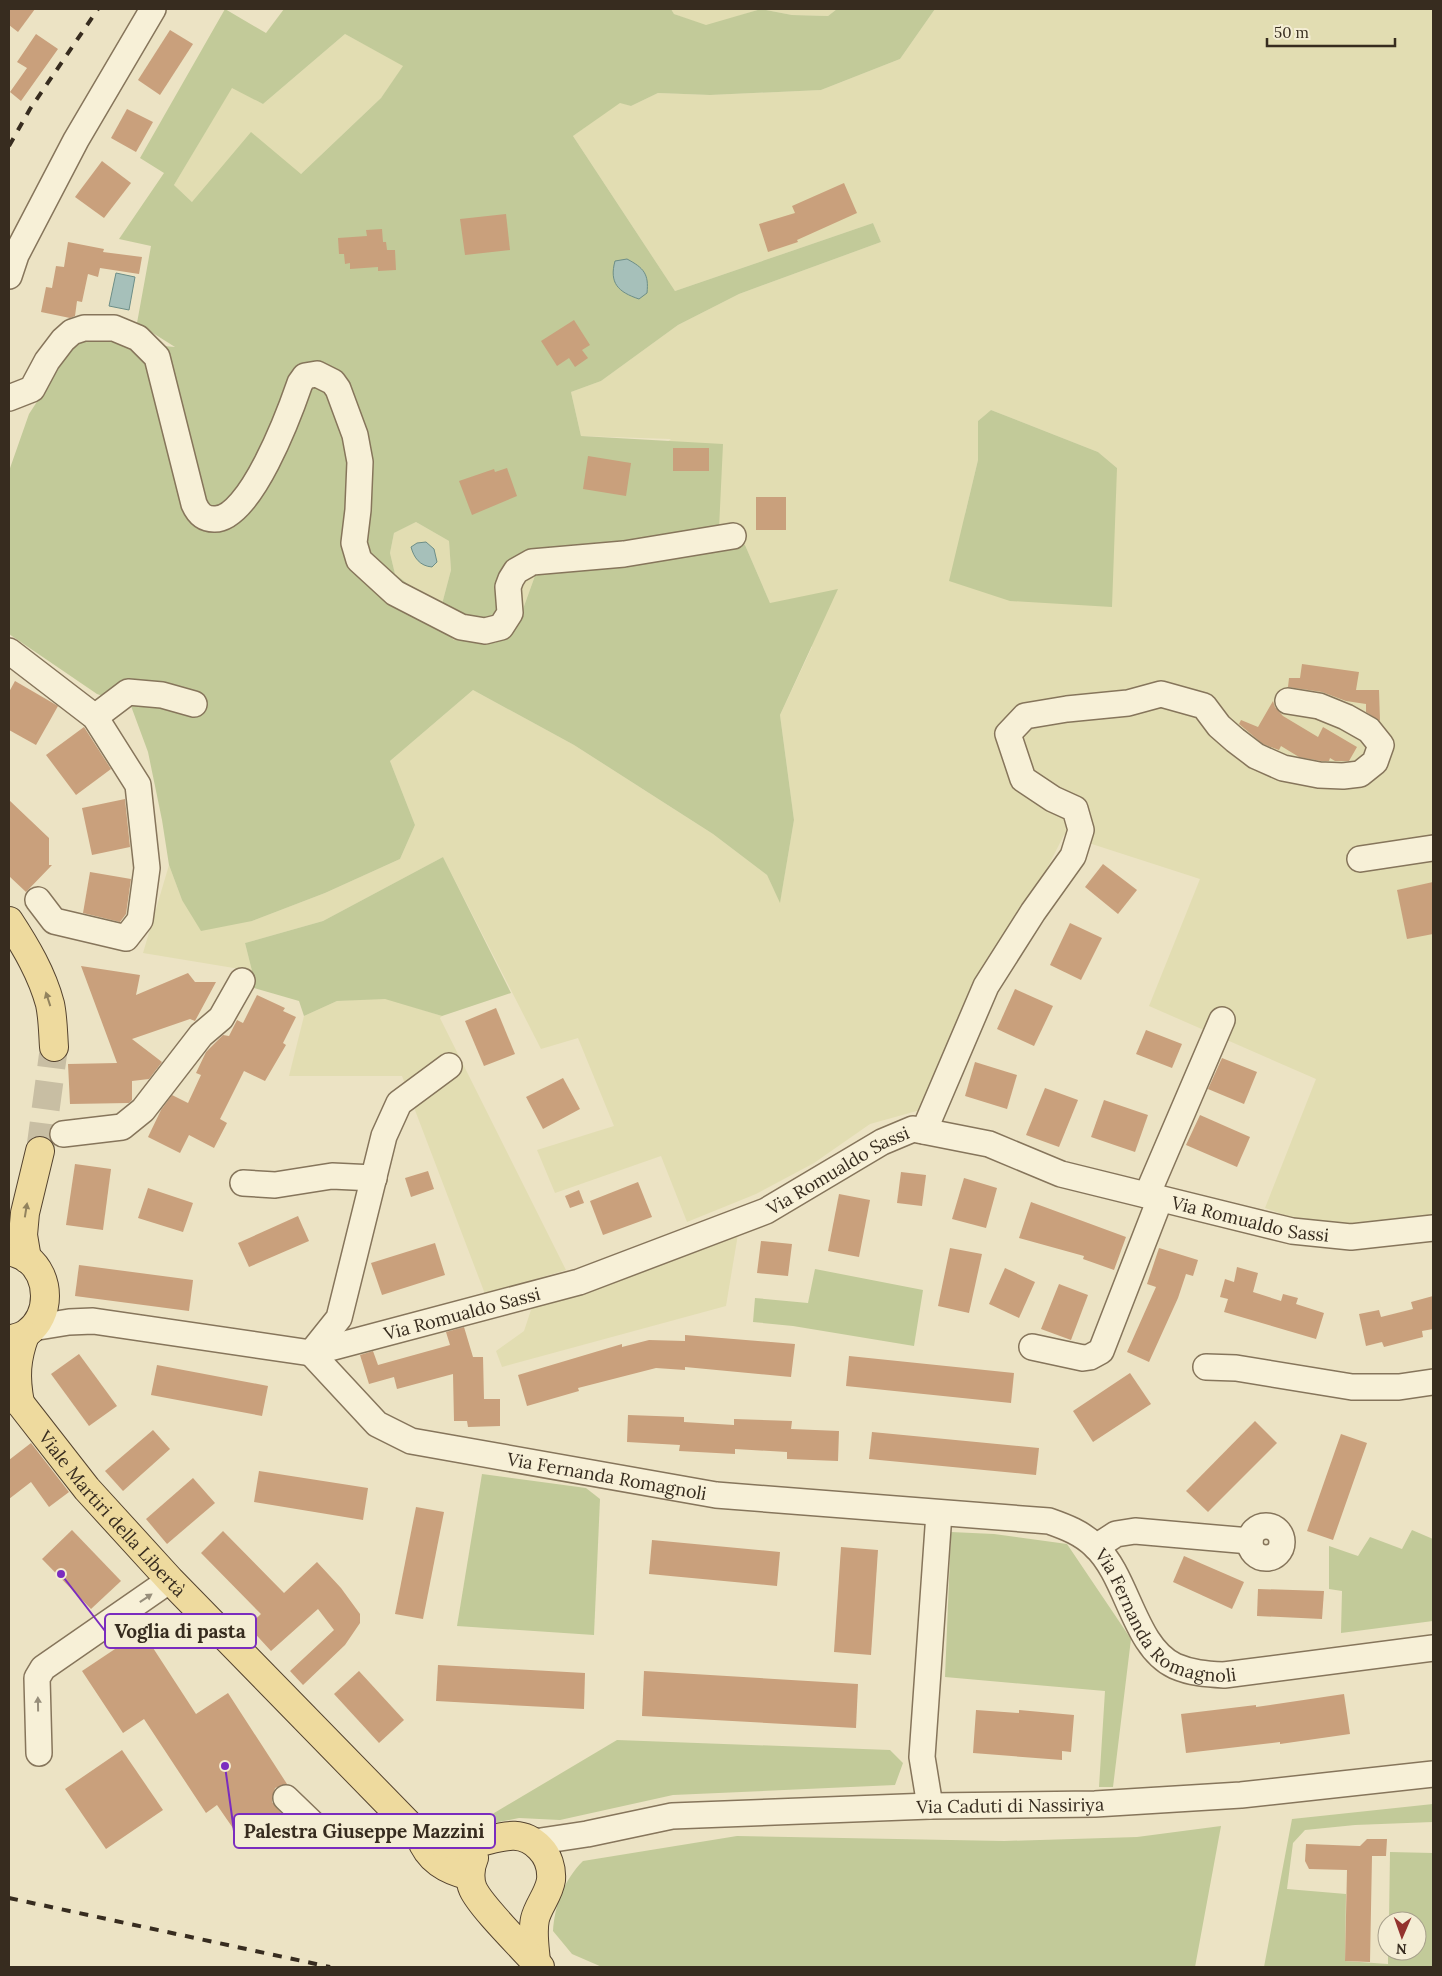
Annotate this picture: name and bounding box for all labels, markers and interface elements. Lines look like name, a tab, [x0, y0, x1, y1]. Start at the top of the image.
scale bar	[1267, 15, 1394, 47]
text: 50 m	[1274, 23, 1309, 42]
one-way arrow	[43, 991, 51, 1006]
street label: Via Romualdo Sassi	[761, 1120, 912, 1220]
street label: Via Romualdo Sassi	[1168, 1190, 1330, 1246]
one-way arrow	[22, 1202, 30, 1218]
street label: Via Romualdo Sassi	[380, 1281, 543, 1345]
street label: Viale Martiri della Libertà	[33, 1425, 191, 1601]
street label: Via Fernanda Romagnoli	[504, 1447, 709, 1505]
street label: Via Fernanda Romagnoli	[1090, 1543, 1237, 1687]
one-way arrow	[139, 1593, 153, 1602]
callout: Voglia di pasta	[105, 1614, 256, 1648]
text: Voglia di pasta	[114, 1619, 246, 1643]
one-way arrow	[34, 1696, 42, 1712]
street label: Via Caduti di Nassiriya	[915, 1792, 1105, 1818]
callout: Palestra Giuseppe Mazzini	[234, 1814, 495, 1848]
text: Palestra Giuseppe Mazzini	[243, 1819, 485, 1843]
north arrow	[1377, 1911, 1427, 1961]
text: N	[1396, 1940, 1407, 1958]

